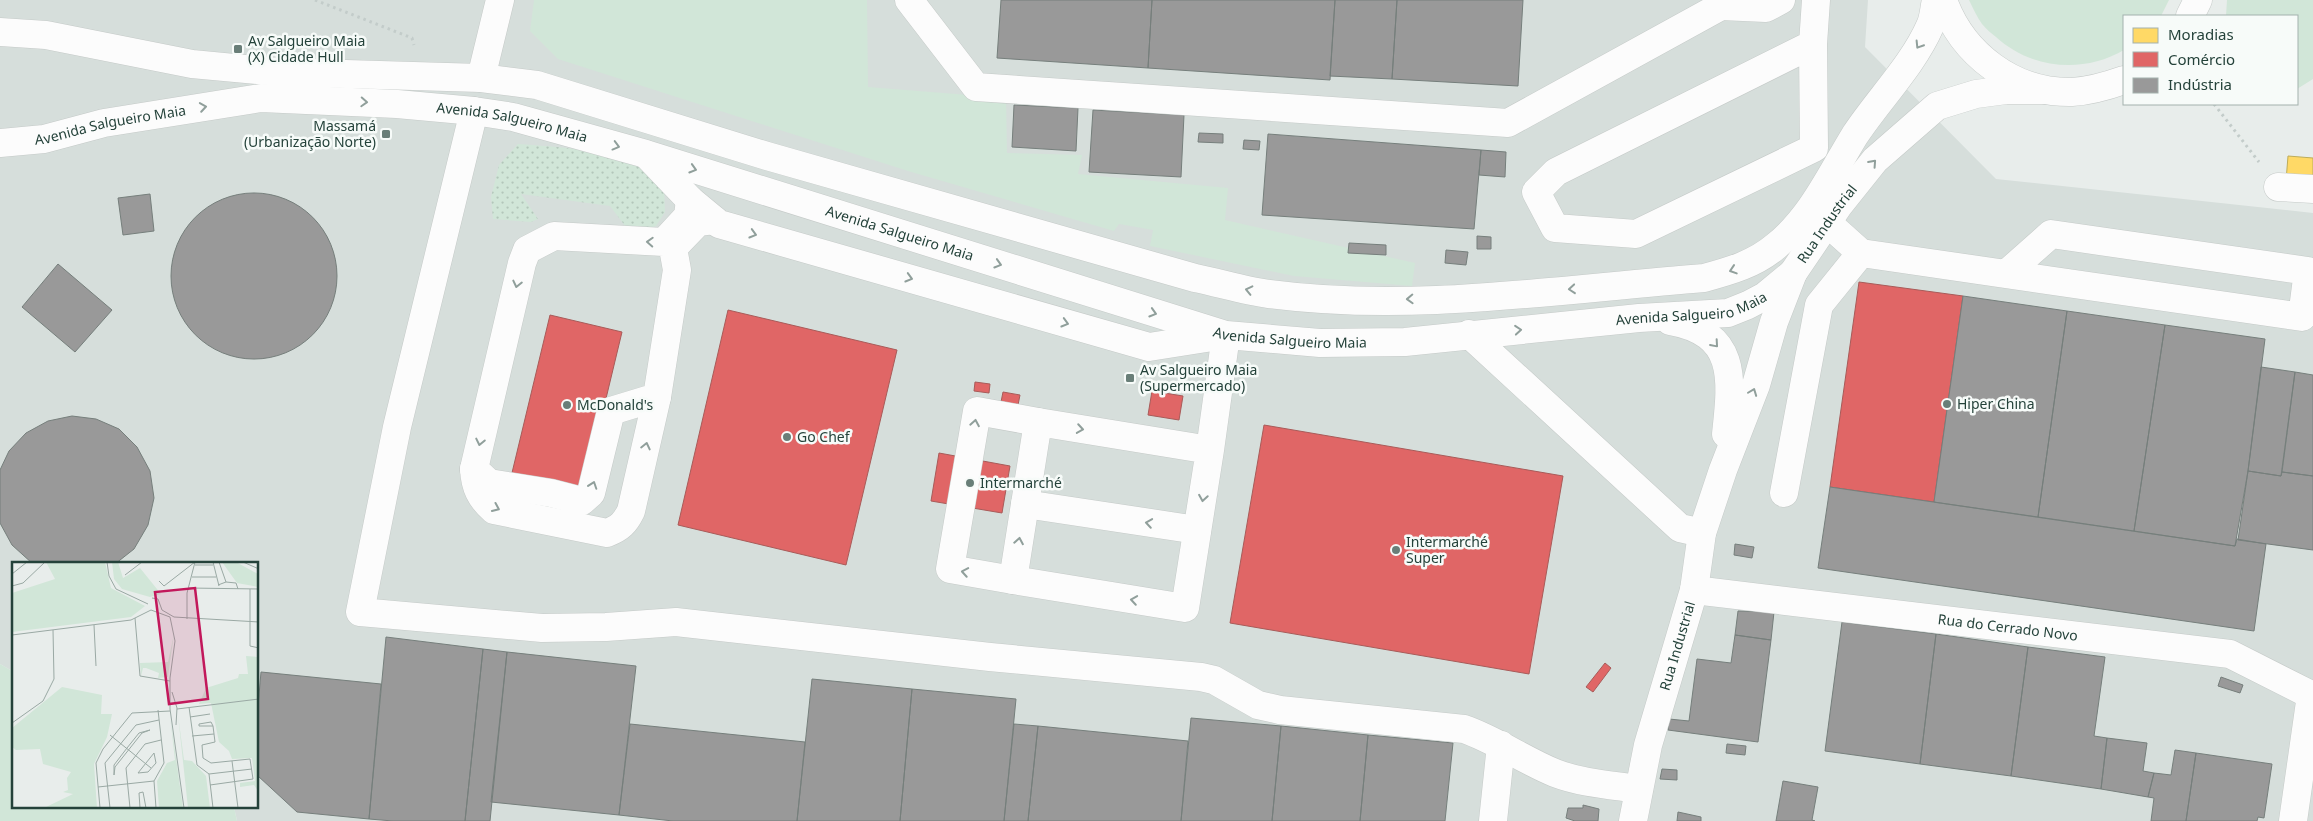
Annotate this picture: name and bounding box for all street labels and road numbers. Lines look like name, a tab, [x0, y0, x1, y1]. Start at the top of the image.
street label: Avenida Salgueiro Maia	[436, 98, 590, 146]
street label: Avenida Salgueiro Maia	[34, 100, 187, 149]
street label: Rua Industrial	[1792, 180, 1861, 267]
street label: Avenida Salgueiro Maia	[824, 201, 976, 265]
street label: Avenida Salgueiro Maia	[1615, 287, 1770, 329]
street label: Avenida Salgueiro Maia	[1211, 322, 1367, 352]
street label: Rua Industrial	[1655, 599, 1699, 693]
street label: Rua do Cerrado Novo	[1937, 609, 2079, 645]

